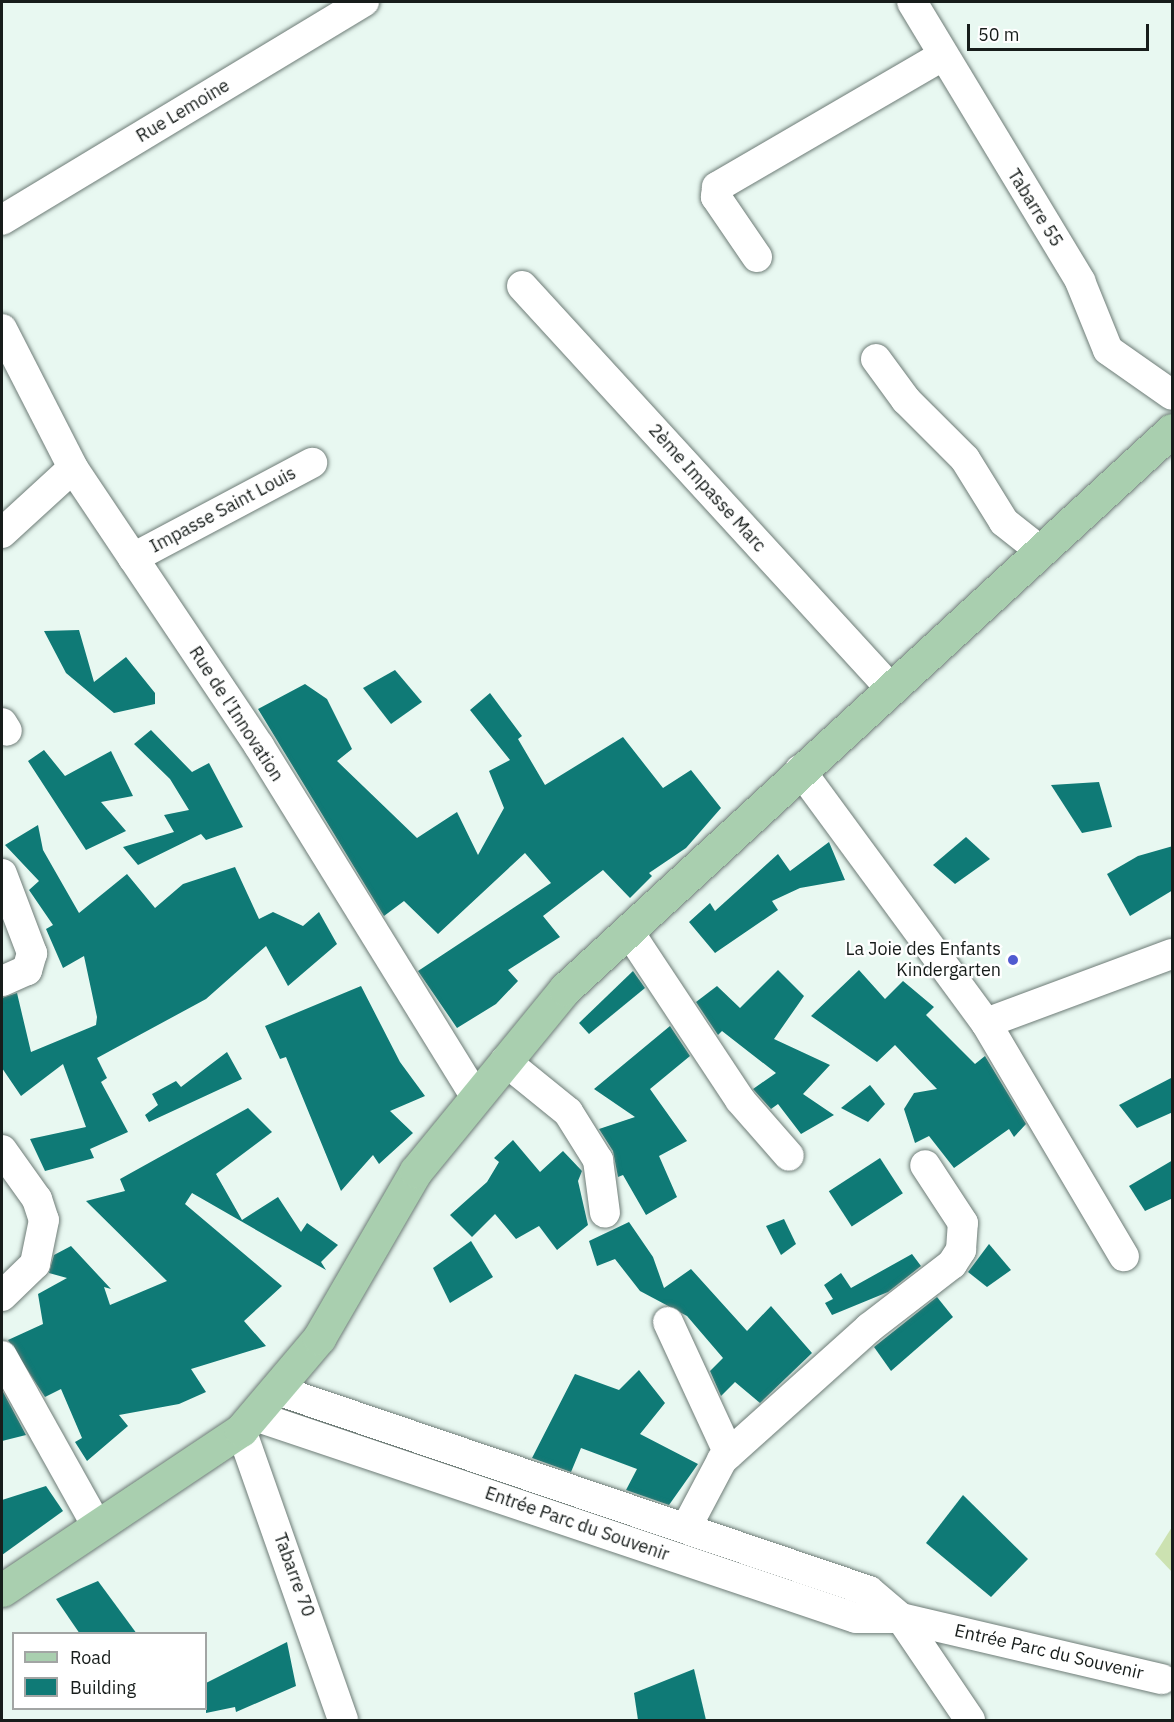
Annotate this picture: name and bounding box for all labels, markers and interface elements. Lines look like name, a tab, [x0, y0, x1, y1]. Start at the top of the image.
scale bar	[970, 12, 1152, 50]
text: 50 m	[978, 23, 1020, 46]
street label: Rue Lemoine	[132, 75, 234, 147]
street label: Tabarre 55	[1003, 165, 1067, 251]
street label: 2ème Impasse Marc	[644, 420, 770, 556]
street label: Impasse Saint Louis	[146, 462, 300, 558]
street label: Rue de l'Innovation	[184, 642, 288, 786]
place label: La Joie des Enfants Kindergarten	[845, 939, 1001, 982]
marker: La Joie des Enfants Kindergarten	[1006, 953, 1020, 967]
street label: Entrée Parc du Souvenir	[482, 1482, 672, 1566]
street label: Tabarre 70	[269, 1530, 319, 1620]
street label: Entrée Parc du Souvenir	[952, 1620, 1146, 1684]
legend	[12, 1632, 207, 1710]
text: Road	[70, 1646, 111, 1669]
text: Building	[70, 1676, 136, 1699]

